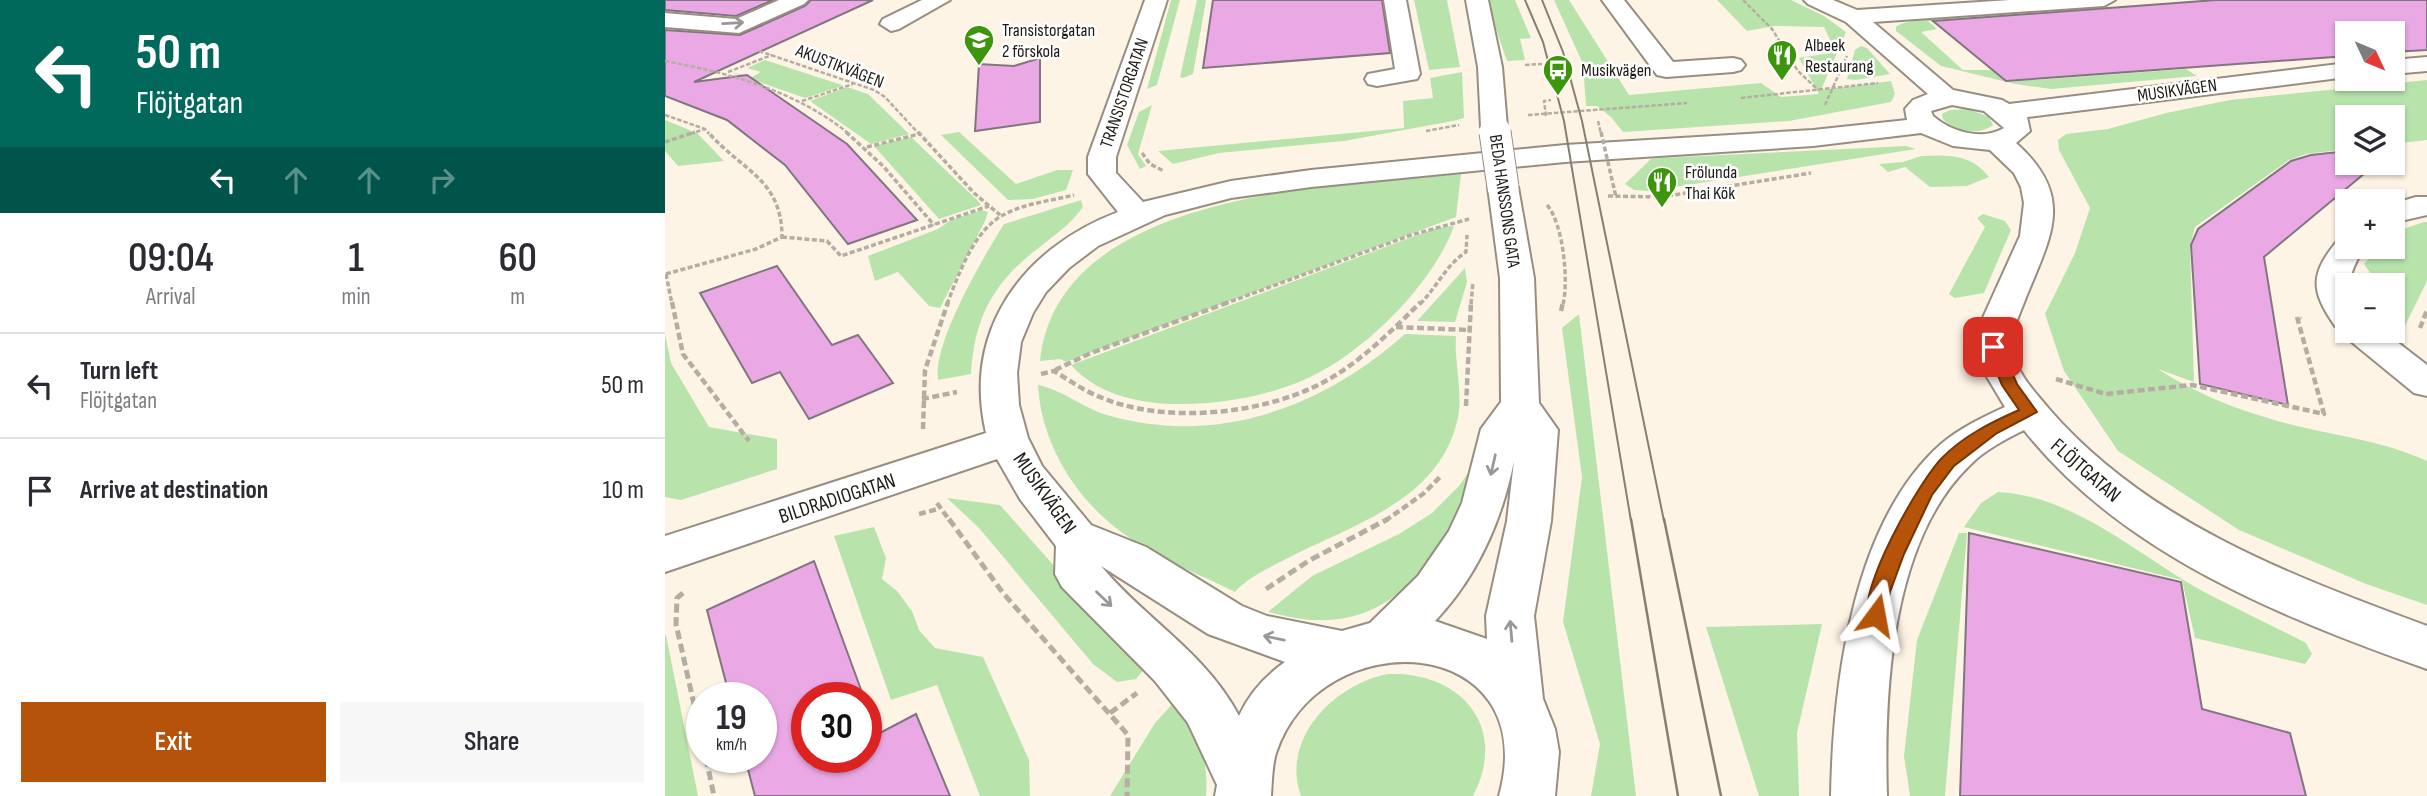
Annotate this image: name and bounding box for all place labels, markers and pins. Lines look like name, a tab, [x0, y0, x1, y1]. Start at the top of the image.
place label: Transistorgatan 2 förskola	[1002, 20, 1095, 62]
school or university icon: Transistorgatan 2 förskola	[962, 23, 996, 67]
place label: Albeek Restaurang	[1804, 35, 1873, 77]
restaurant icon: Albeek Restaurang	[1765, 38, 1799, 82]
bus stop icon: Musikvägen	[1541, 53, 1575, 97]
place label: Musikvägen	[1581, 60, 1652, 81]
place label: Frölunda Thai Kök	[1685, 162, 1737, 204]
restaurant icon: Frölunda Thai Kök	[1645, 165, 1679, 209]
pin	[1963, 317, 2023, 377]

